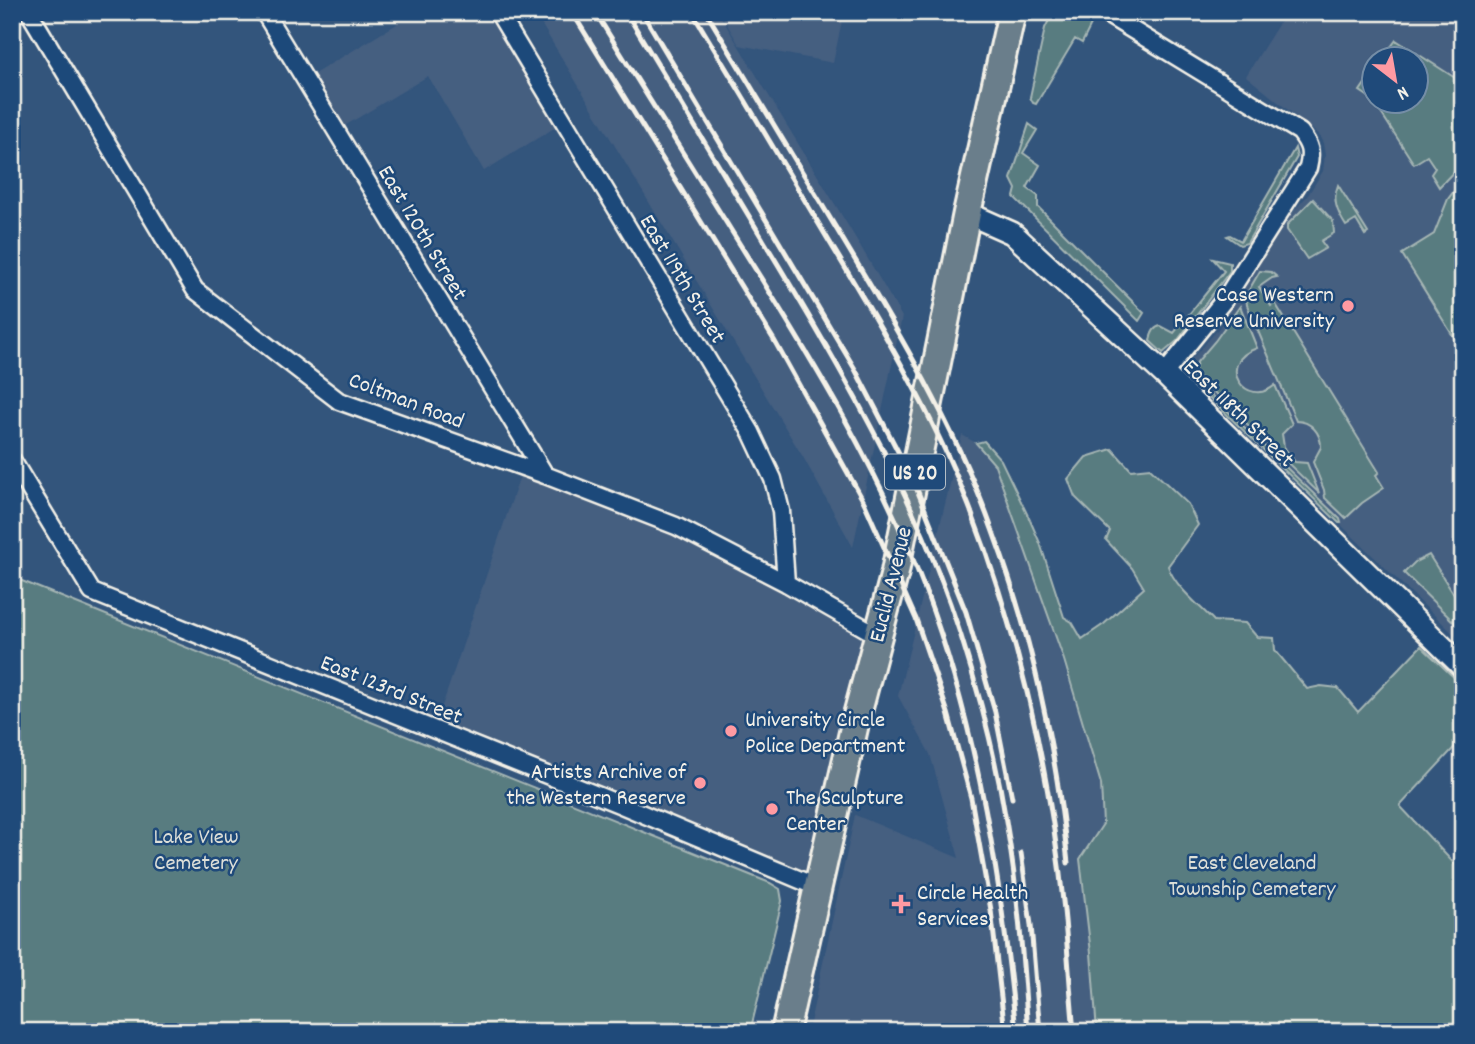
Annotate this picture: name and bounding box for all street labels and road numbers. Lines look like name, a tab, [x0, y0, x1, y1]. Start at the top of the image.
street label: East 120th Street	[368, 160, 474, 308]
street label: East 119th Street	[629, 209, 733, 351]
street label: East 118th Street	[1174, 353, 1301, 476]
street label: Coltman Road	[343, 365, 468, 439]
road number: US 20	[885, 454, 945, 490]
street label: Euclid Avenue	[862, 523, 923, 646]
street label: East 123rd Street	[315, 648, 467, 735]

